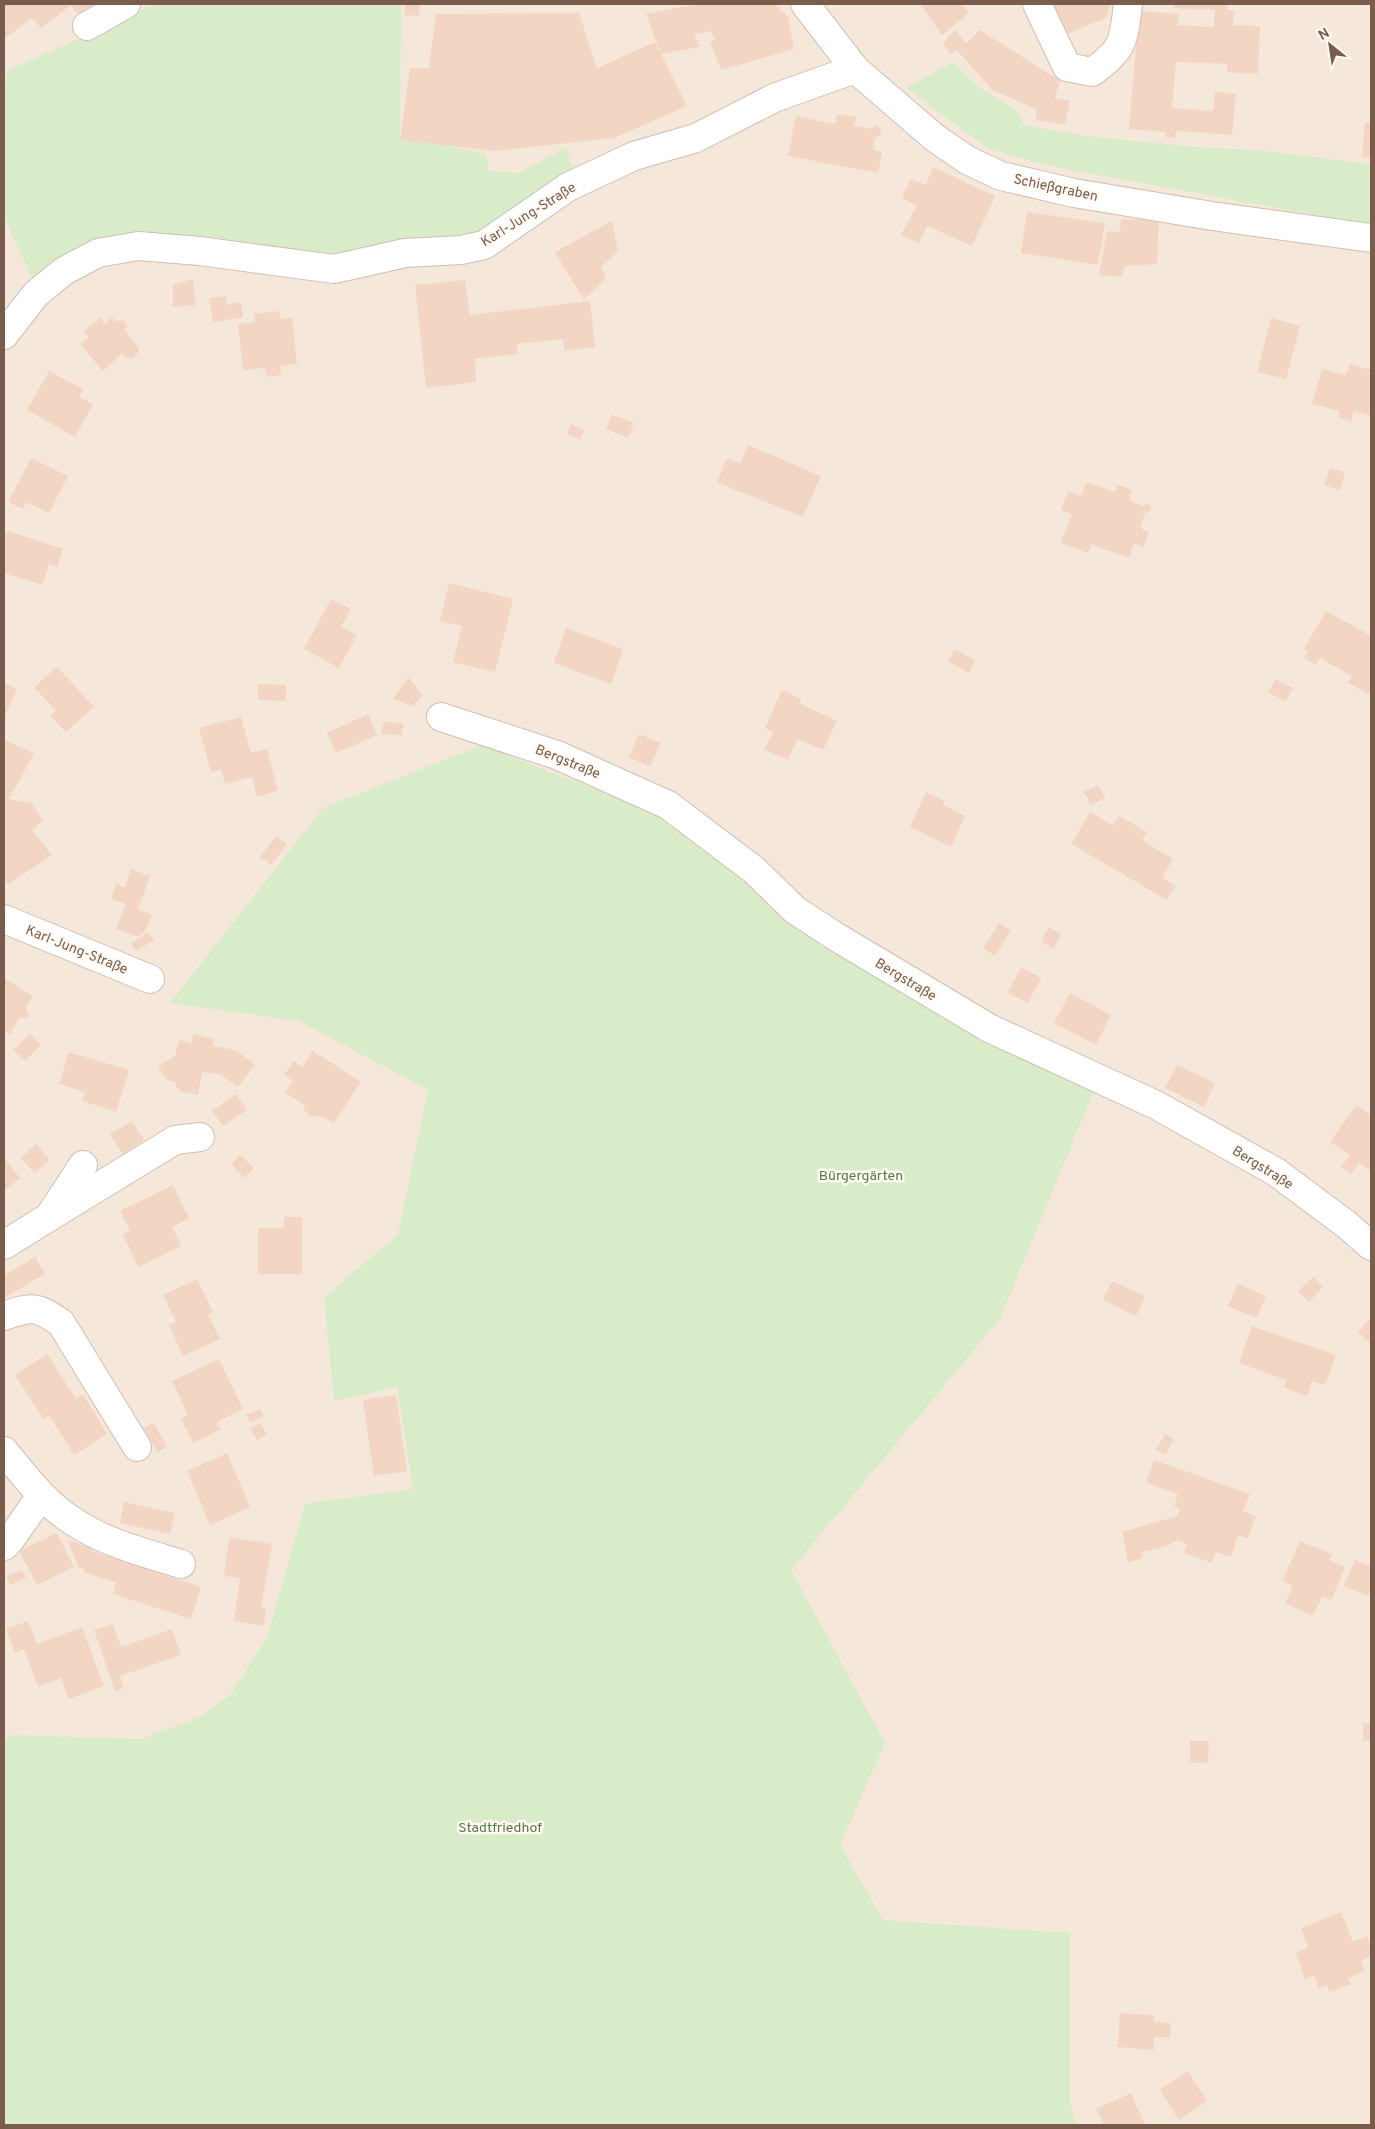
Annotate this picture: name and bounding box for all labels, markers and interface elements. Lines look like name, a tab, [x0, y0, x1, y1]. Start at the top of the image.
north arrow	[1305, 20, 1355, 70]
text: N	[1316, 25, 1333, 45]
street label: Schießgraben	[1012, 171, 1100, 206]
street label: Karl-Jung-Straße	[478, 179, 579, 251]
street label: Bergstraße	[532, 742, 603, 783]
street label: Karl-Jung-Straße	[23, 922, 130, 979]
street label: Bergstraße	[871, 955, 939, 1005]
street label: Bergstraße	[1228, 1143, 1296, 1194]
park label: Bürgergärten	[819, 1168, 903, 1185]
park label: Stadtfriedhof	[458, 1820, 542, 1837]

